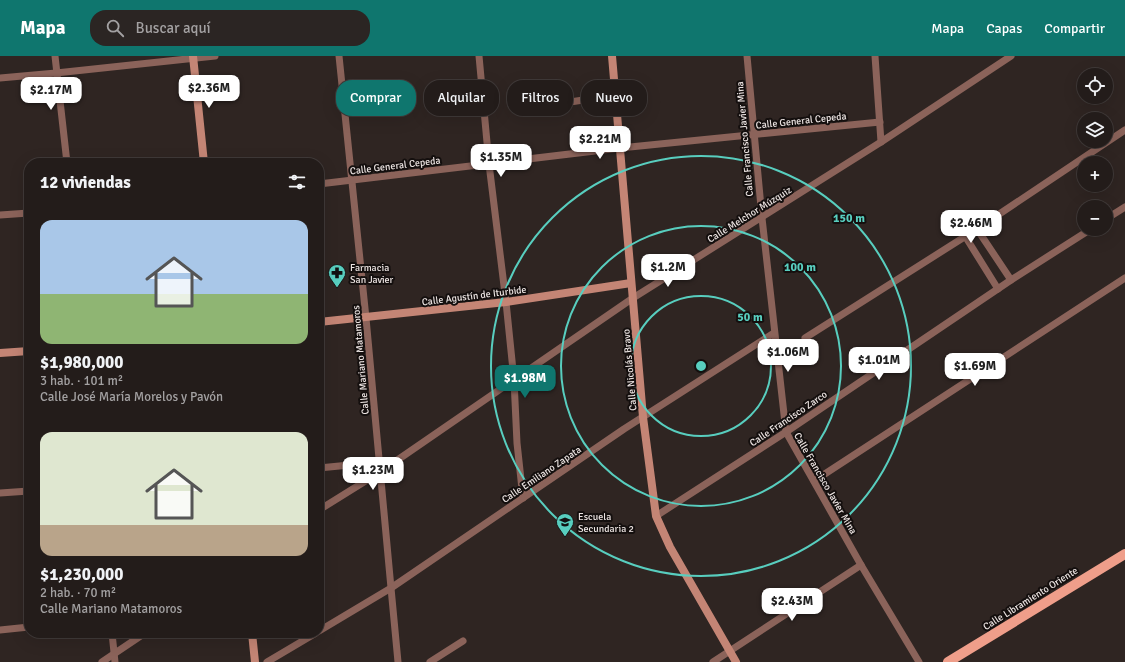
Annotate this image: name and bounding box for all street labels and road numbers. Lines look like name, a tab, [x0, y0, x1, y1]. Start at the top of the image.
street label: Calle Francisco Javier Mina	[734, 81, 756, 197]
street label: Calle General Cepeda	[755, 110, 847, 132]
street label: Calle General Cepeda	[349, 154, 441, 178]
street label: Calle Melchor Múzquiz	[705, 184, 794, 246]
street label: Calle Agustín de Iturbide	[421, 284, 527, 308]
street label: Calle Mariano Matamoros	[350, 304, 372, 415]
street label: Calle Nicolás Bravo	[620, 329, 640, 411]
street label: Calle Francisco Zarco	[748, 388, 830, 449]
street label: Calle Francisco Javier Mina	[791, 431, 859, 536]
street label: Calle Emiliano Zapata	[500, 444, 584, 506]
street label: Calle Libramiento Oriente	[981, 565, 1080, 633]

